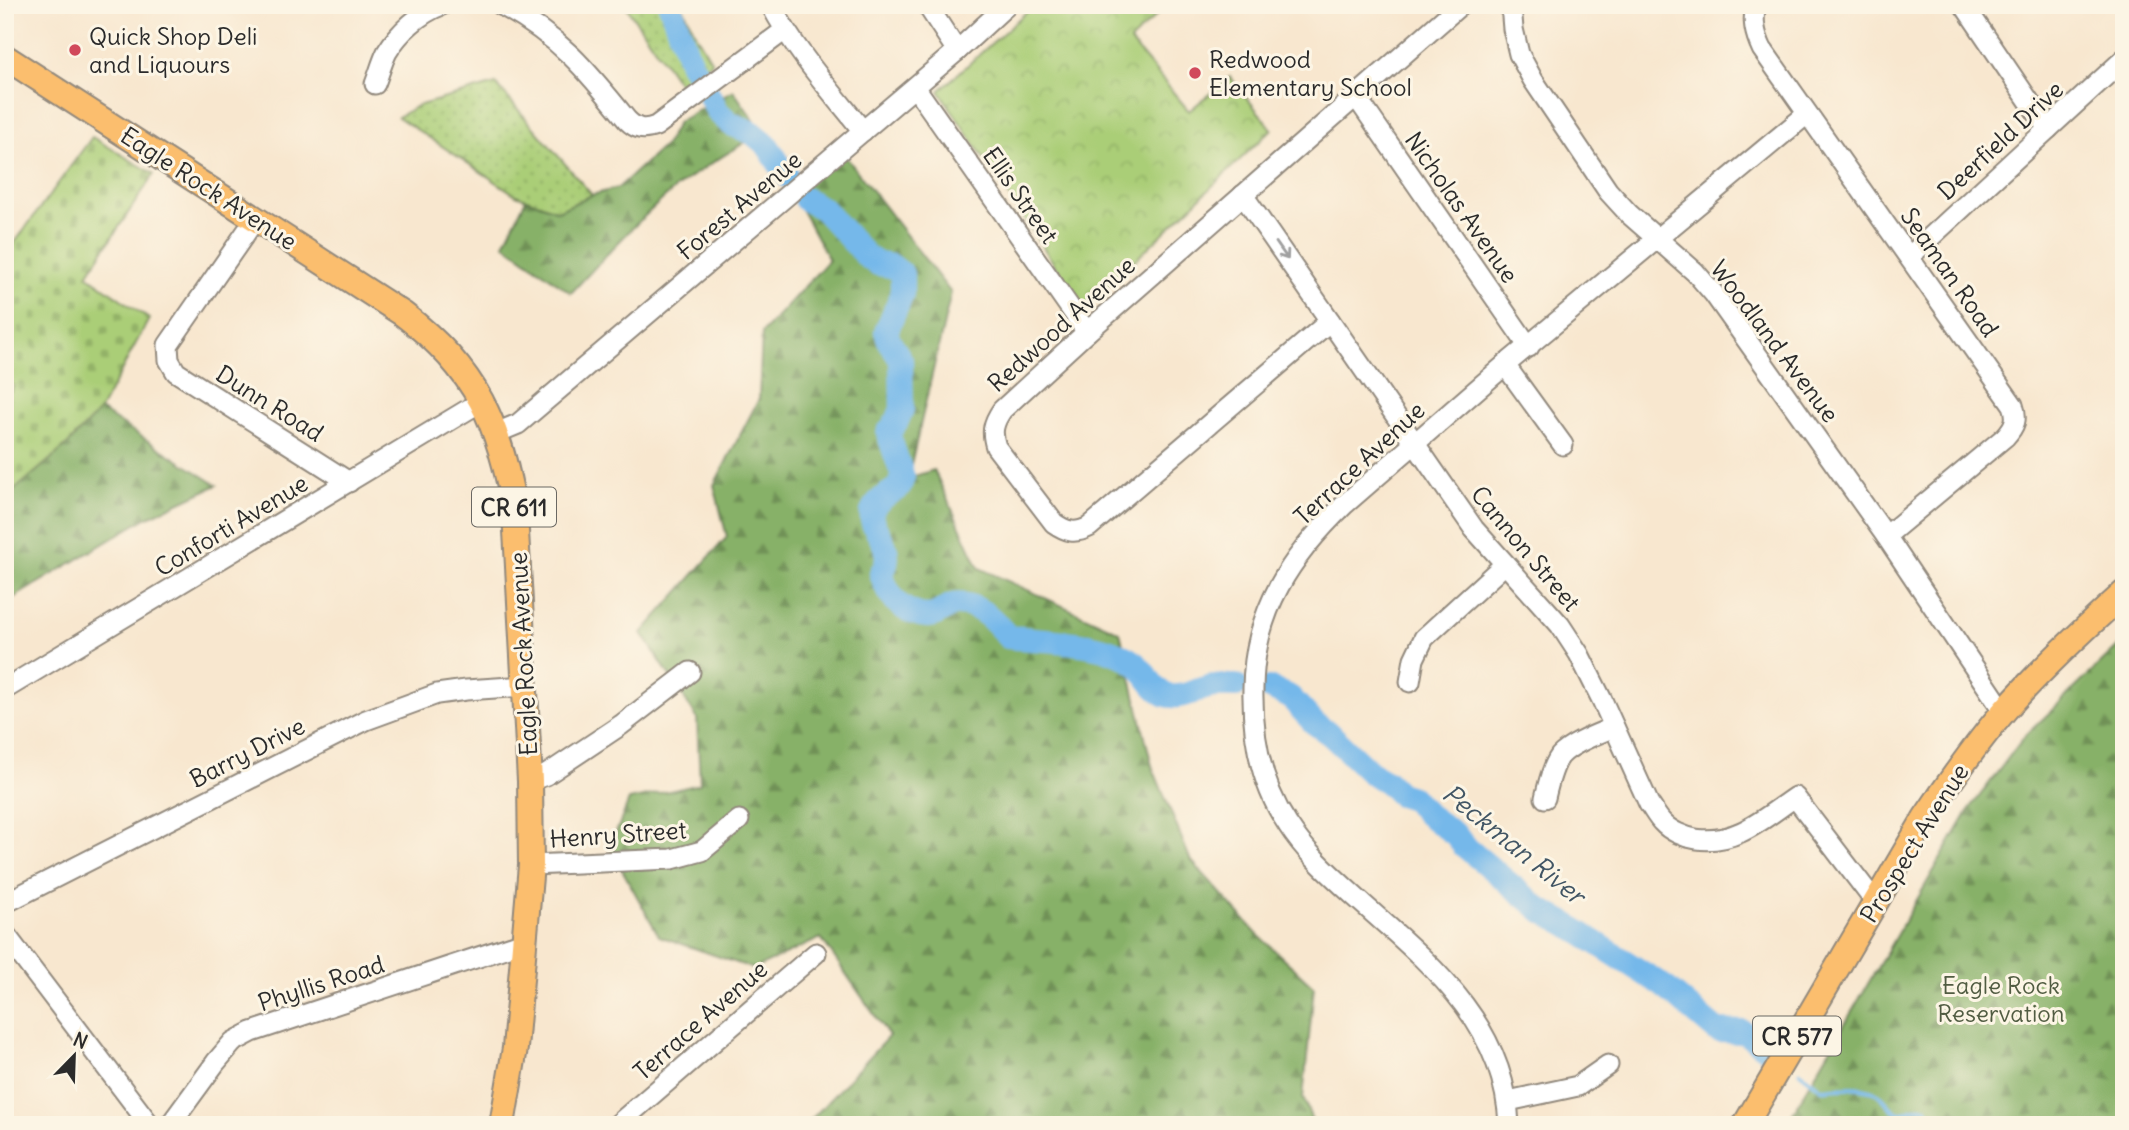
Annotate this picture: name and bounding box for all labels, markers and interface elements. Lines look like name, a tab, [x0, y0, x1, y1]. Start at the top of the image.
place label: Quick Shop Deli and Liquours	[89, 21, 257, 79]
marker: Quick Shop Deli and Liquours	[67, 42, 83, 58]
place label: Redwood Elementary School	[1209, 44, 1412, 102]
marker: Redwood Elementary School	[1187, 65, 1203, 81]
street label: Deerfield Drive	[1931, 74, 2069, 206]
street label: Eagle Rock Avenue	[115, 120, 303, 256]
street label: Nicholas Avenue	[1399, 126, 1525, 288]
street label: Ellis Street	[977, 141, 1065, 249]
street label: Forest Avenue	[671, 144, 807, 266]
street label: Seaman Road	[1895, 202, 2005, 342]
one-way arrow	[1275, 241, 1289, 261]
street label: Redwood Avenue	[981, 250, 1141, 398]
street label: Woodland Avenue	[1704, 254, 1846, 428]
street label: Dunn Road	[211, 358, 329, 448]
street label: Terrace Avenue	[1287, 395, 1431, 531]
street label: Conforti Avenue	[149, 468, 313, 582]
street label: Cannon Street	[1465, 479, 1587, 617]
road number: CR 611	[472, 488, 556, 526]
street label: Eagle Rock Avenue	[503, 551, 543, 757]
street label: Barry Drive	[184, 710, 310, 794]
street label: Prospect Avenue	[1853, 758, 1975, 928]
water label: Peckman River	[1436, 777, 1594, 914]
street label: Henry Street	[549, 814, 687, 854]
street label: Phyllis Road	[254, 949, 388, 1017]
street label: Terrace Avenue	[627, 954, 773, 1086]
park label: Eagle Rock Reservation	[1937, 970, 2065, 1028]
road number: CR 577	[1753, 1016, 1841, 1056]
north arrow	[38, 1021, 108, 1092]
text: N	[70, 1027, 91, 1054]

